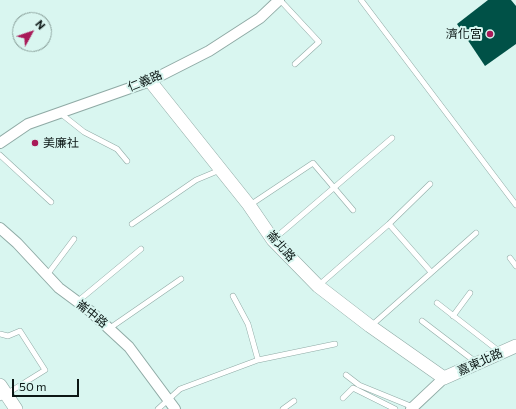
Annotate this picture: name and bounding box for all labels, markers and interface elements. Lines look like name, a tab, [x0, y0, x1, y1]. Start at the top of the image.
north arrow	[12, 12, 52, 52]
text: N	[33, 17, 48, 32]
place label: 濟化宮	[446, 27, 482, 41]
marker: 濟化宮	[485, 29, 495, 39]
street label: 仁義路	[126, 68, 164, 94]
place label: 美廉社	[43, 136, 79, 150]
marker: 美廉社	[30, 138, 40, 148]
street label: 崙北路	[264, 228, 298, 264]
street label: 崙中路	[73, 297, 111, 331]
street label: 嘉東北路	[455, 346, 505, 378]
scale bar	[14, 371, 81, 397]
text: 50 m	[19, 379, 47, 393]

